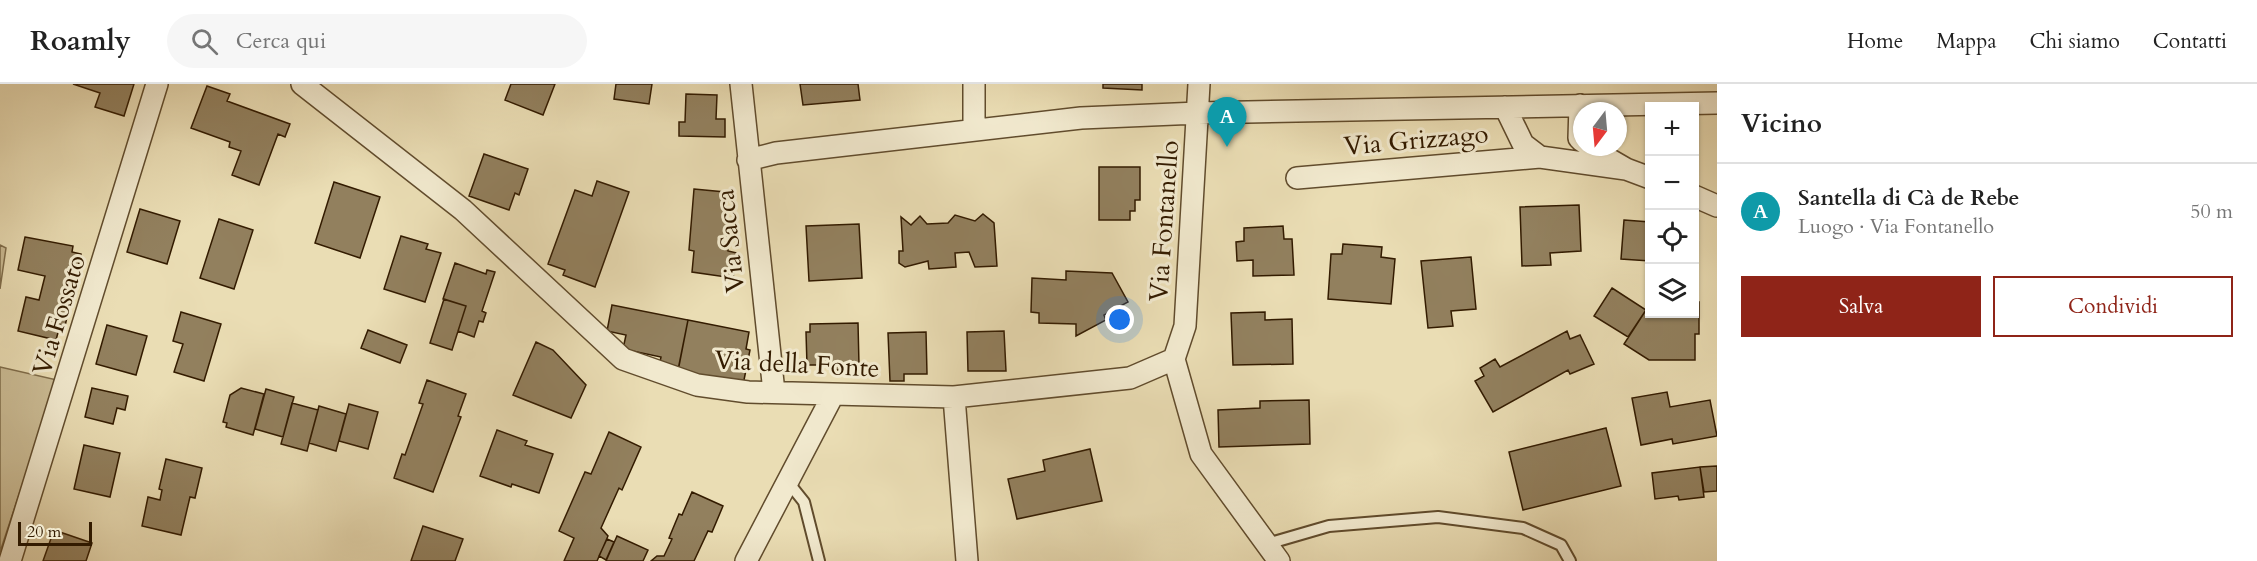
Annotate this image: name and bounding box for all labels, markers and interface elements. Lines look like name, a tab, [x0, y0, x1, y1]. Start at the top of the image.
search box	[167, 14, 587, 68]
text: Roamly	[30, 22, 131, 60]
icon: search	[188, 25, 221, 58]
text: Cerca qui	[236, 26, 326, 56]
text: Home	[1847, 27, 1903, 56]
text: Mappa	[1936, 27, 1997, 56]
text: Chi siamo	[2030, 27, 2120, 56]
text: Contatti	[2153, 27, 2227, 56]
pin: A	[1208, 98, 1246, 147]
north arrow	[1573, 102, 1627, 156]
map controls	[1645, 102, 1699, 318]
button: +	[1645, 102, 1699, 156]
text: Vicino	[1741, 106, 1822, 141]
street label: Via Grizzago	[1342, 116, 1490, 164]
street label: Via Fontanello	[1141, 139, 1187, 303]
button: −	[1645, 156, 1699, 210]
text: Santella di Cà de Rebe	[1798, 183, 2019, 213]
street label: Via Sacca	[707, 188, 753, 294]
text: A	[1753, 198, 1768, 225]
text: 50 m	[2190, 198, 2233, 225]
button: locate	[1645, 210, 1699, 264]
text: Luogo · Via Fontanello	[1798, 213, 1994, 240]
street label: Via Fossato	[24, 250, 94, 380]
button: layers	[1645, 264, 1699, 318]
button: Salva	[1741, 276, 1981, 337]
button: Condividi	[1993, 276, 2233, 337]
your location	[1105, 305, 1134, 334]
street label: Via della Fonte	[713, 342, 881, 386]
scale bar	[18, 519, 92, 546]
text: 20 m	[27, 521, 61, 543]

